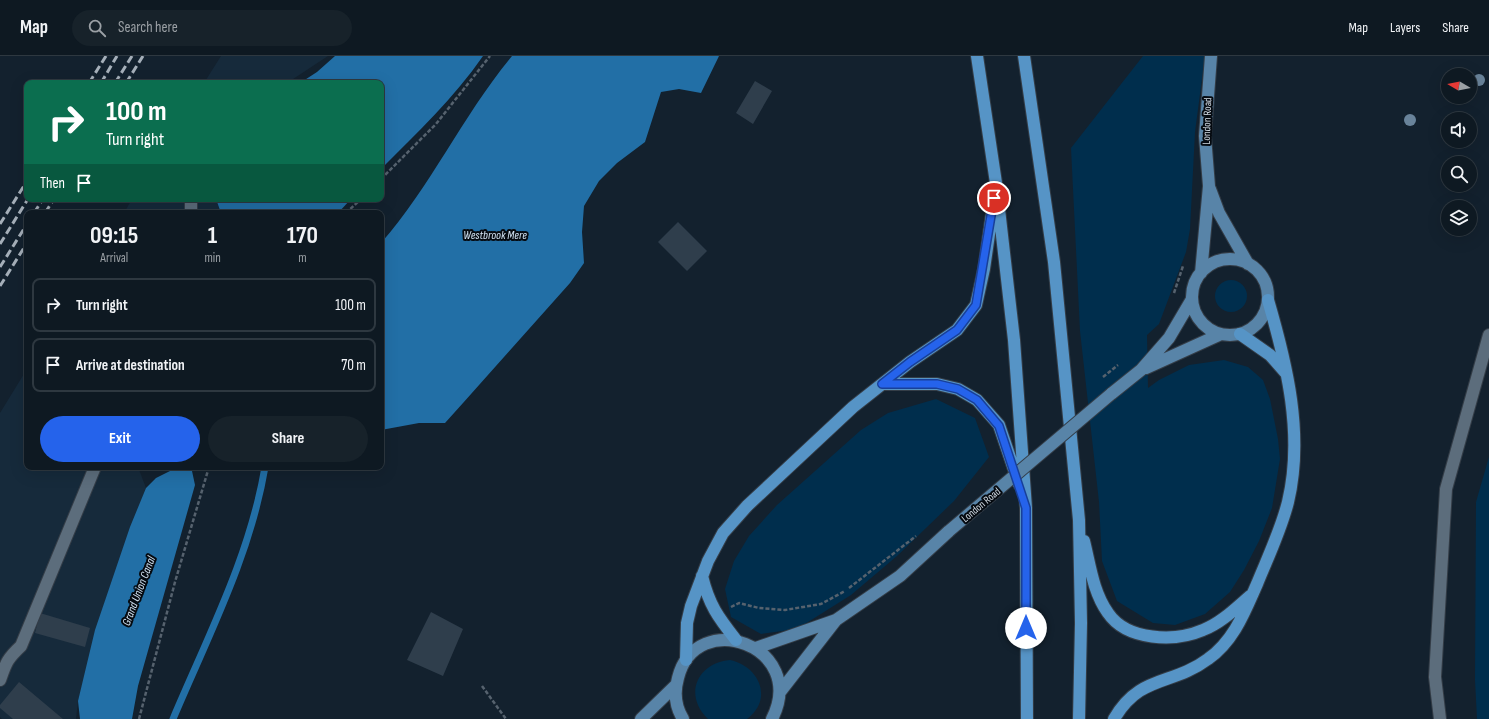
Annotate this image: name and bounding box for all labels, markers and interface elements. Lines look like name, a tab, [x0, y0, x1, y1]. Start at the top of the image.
search box	[72, 10, 352, 46]
text: Map	[20, 16, 48, 39]
icon: search	[86, 17, 108, 39]
text: Search here	[118, 18, 178, 37]
text: Map	[1348, 19, 1368, 36]
text: Layers	[1390, 19, 1420, 36]
text: Share	[1442, 19, 1469, 36]
north arrow	[1441, 68, 1477, 104]
map controls	[1441, 68, 1477, 236]
text: 100 m	[106, 95, 167, 128]
icon: right	[40, 96, 92, 148]
street label: London Road	[1200, 97, 1214, 145]
button: sound	[1441, 112, 1477, 148]
text: Turn right	[106, 129, 164, 150]
button: search	[1441, 156, 1477, 192]
icon: arrive	[73, 172, 95, 194]
text: Then	[40, 174, 65, 193]
pin	[977, 181, 1011, 215]
icon: arrive	[983, 187, 1005, 209]
button: layers	[1441, 200, 1477, 236]
text: 09:15	[90, 221, 138, 250]
text: 1	[208, 221, 217, 250]
text: 170	[287, 221, 318, 250]
water label: Westbrook Mere	[463, 228, 527, 243]
text: Arrival	[100, 250, 128, 266]
text: min	[204, 250, 221, 266]
text: m	[298, 250, 307, 266]
icon: right	[42, 294, 64, 316]
text: Turn right	[76, 296, 128, 315]
text: 100 m	[335, 296, 366, 315]
icon: arrive	[42, 354, 64, 376]
text: Arrive at destination	[76, 356, 185, 375]
text: 70 m	[341, 356, 366, 375]
button: Exit	[40, 416, 200, 462]
button: Share	[208, 416, 368, 462]
street label: London Road	[959, 485, 1004, 525]
water label: Grand Union Canal	[119, 553, 159, 628]
position arrow	[1005, 607, 1047, 649]

